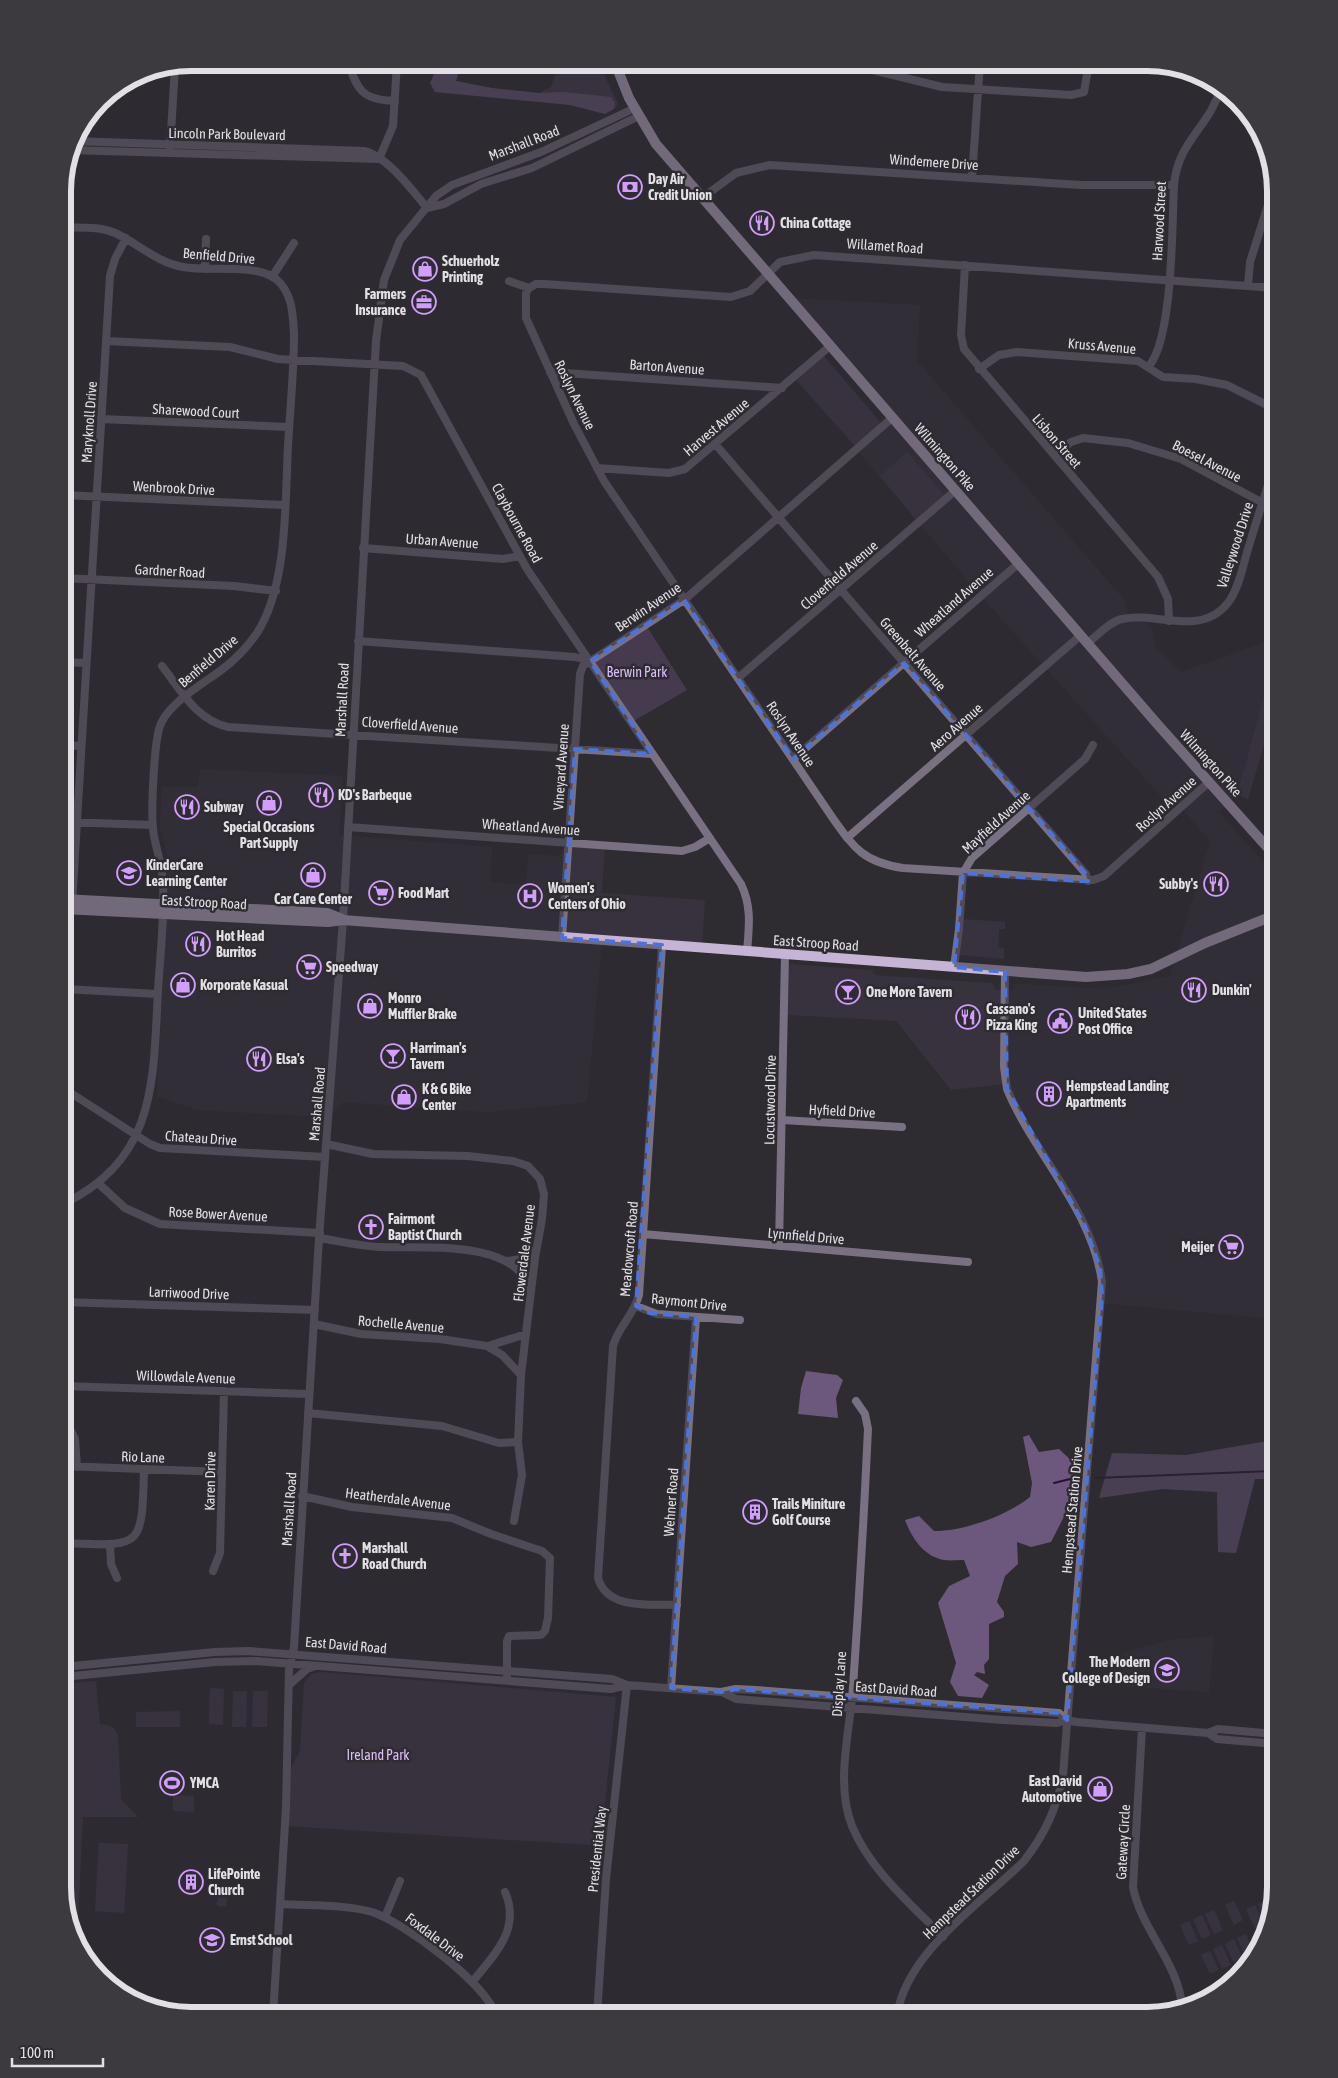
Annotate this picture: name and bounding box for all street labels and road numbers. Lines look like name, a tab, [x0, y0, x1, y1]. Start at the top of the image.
street label: Marshall Road	[486, 122, 562, 164]
street label: Lincoln Park Boulevard	[168, 125, 286, 143]
street label: Windemere Drive	[889, 151, 979, 173]
street label: Harwood Street	[1149, 181, 1169, 261]
street label: Willamet Road	[846, 235, 924, 257]
street label: Benfield Drive	[182, 245, 256, 267]
street label: Kruss Avenue	[1067, 335, 1137, 357]
street label: Barton Avenue	[629, 356, 705, 378]
street label: Roslyn Avenue	[551, 358, 599, 432]
street label: Maryknoll Drive	[78, 381, 100, 463]
street label: Harvest Avenue	[680, 395, 752, 459]
street label: Sharewood Court	[152, 401, 240, 421]
street label: Lisbon Street	[1029, 411, 1085, 471]
street label: Wilmington Pike	[911, 420, 979, 494]
street label: Boesel Avenue	[1170, 437, 1244, 485]
street label: Wenbrook Drive	[133, 478, 215, 498]
street label: Claybourne Road	[489, 481, 545, 565]
street label: Valleywood Drive	[1214, 500, 1256, 590]
street label: Urban Avenue	[405, 530, 479, 552]
street label: Cloverfield Avenue	[797, 537, 881, 613]
street label: Gardner Road	[134, 561, 206, 581]
street label: Wheatland Avenue	[912, 564, 996, 640]
street label: Berwin Avenue	[612, 579, 684, 635]
street label: Greenbelt Avenue	[877, 614, 949, 694]
street label: Benfield Drive	[175, 632, 241, 690]
street label: Marshall Road	[332, 662, 352, 738]
street label: Roslyn Avenue	[763, 698, 819, 770]
street label: Aero Avenue	[926, 700, 986, 754]
street label: Cloverfield Avenue	[361, 714, 459, 736]
street label: Vineyard Avenue	[550, 723, 572, 811]
street label: Wilmington Pike	[1177, 726, 1245, 800]
street label: Roslyn Avenue	[1133, 773, 1199, 835]
street label: Mayfield Avenue	[959, 787, 1033, 857]
street label: Wheatland Avenue	[481, 816, 581, 838]
street label: East Stroop Road	[161, 892, 247, 912]
street label: East Stroop Road	[773, 932, 859, 954]
street label: Locustwood Drive	[761, 1055, 779, 1145]
street label: Marshall Road	[306, 1066, 328, 1142]
street label: Hyfield Drive	[808, 1101, 876, 1121]
street label: Chateau Drive	[164, 1128, 238, 1148]
street label: Meadowcroft Road	[617, 1200, 641, 1298]
street label: Rose Bower Avenue	[168, 1203, 268, 1225]
street label: Flowerdale Avenue	[510, 1203, 538, 1303]
street label: Lynnfield Drive	[767, 1225, 845, 1247]
street label: Larriwood Drive	[148, 1284, 230, 1302]
street label: Raymont Drive	[650, 1290, 728, 1314]
street label: Rochelle Avenue	[357, 1312, 445, 1336]
street label: Willowdale Avenue	[136, 1367, 236, 1387]
street label: Hempstead Station Drive	[1058, 1446, 1086, 1574]
street label: Rio Lane	[121, 1448, 165, 1466]
street label: Karen Drive	[201, 1451, 219, 1511]
street label: Wehner Road	[661, 1467, 681, 1537]
street label: Marshall Road	[278, 1471, 300, 1547]
street label: Heatherdale Avenue	[344, 1485, 452, 1513]
street label: East David Road	[304, 1633, 388, 1657]
street label: Display Lane	[829, 1651, 849, 1717]
street label: East David Road	[855, 1678, 937, 1700]
street label: Gateway Circle	[1113, 1804, 1133, 1880]
street label: Presidential Way	[585, 1805, 610, 1893]
street label: Hempstead Station Drive	[920, 1842, 1022, 1942]
street label: Foxdale Drive	[402, 1910, 468, 1964]

